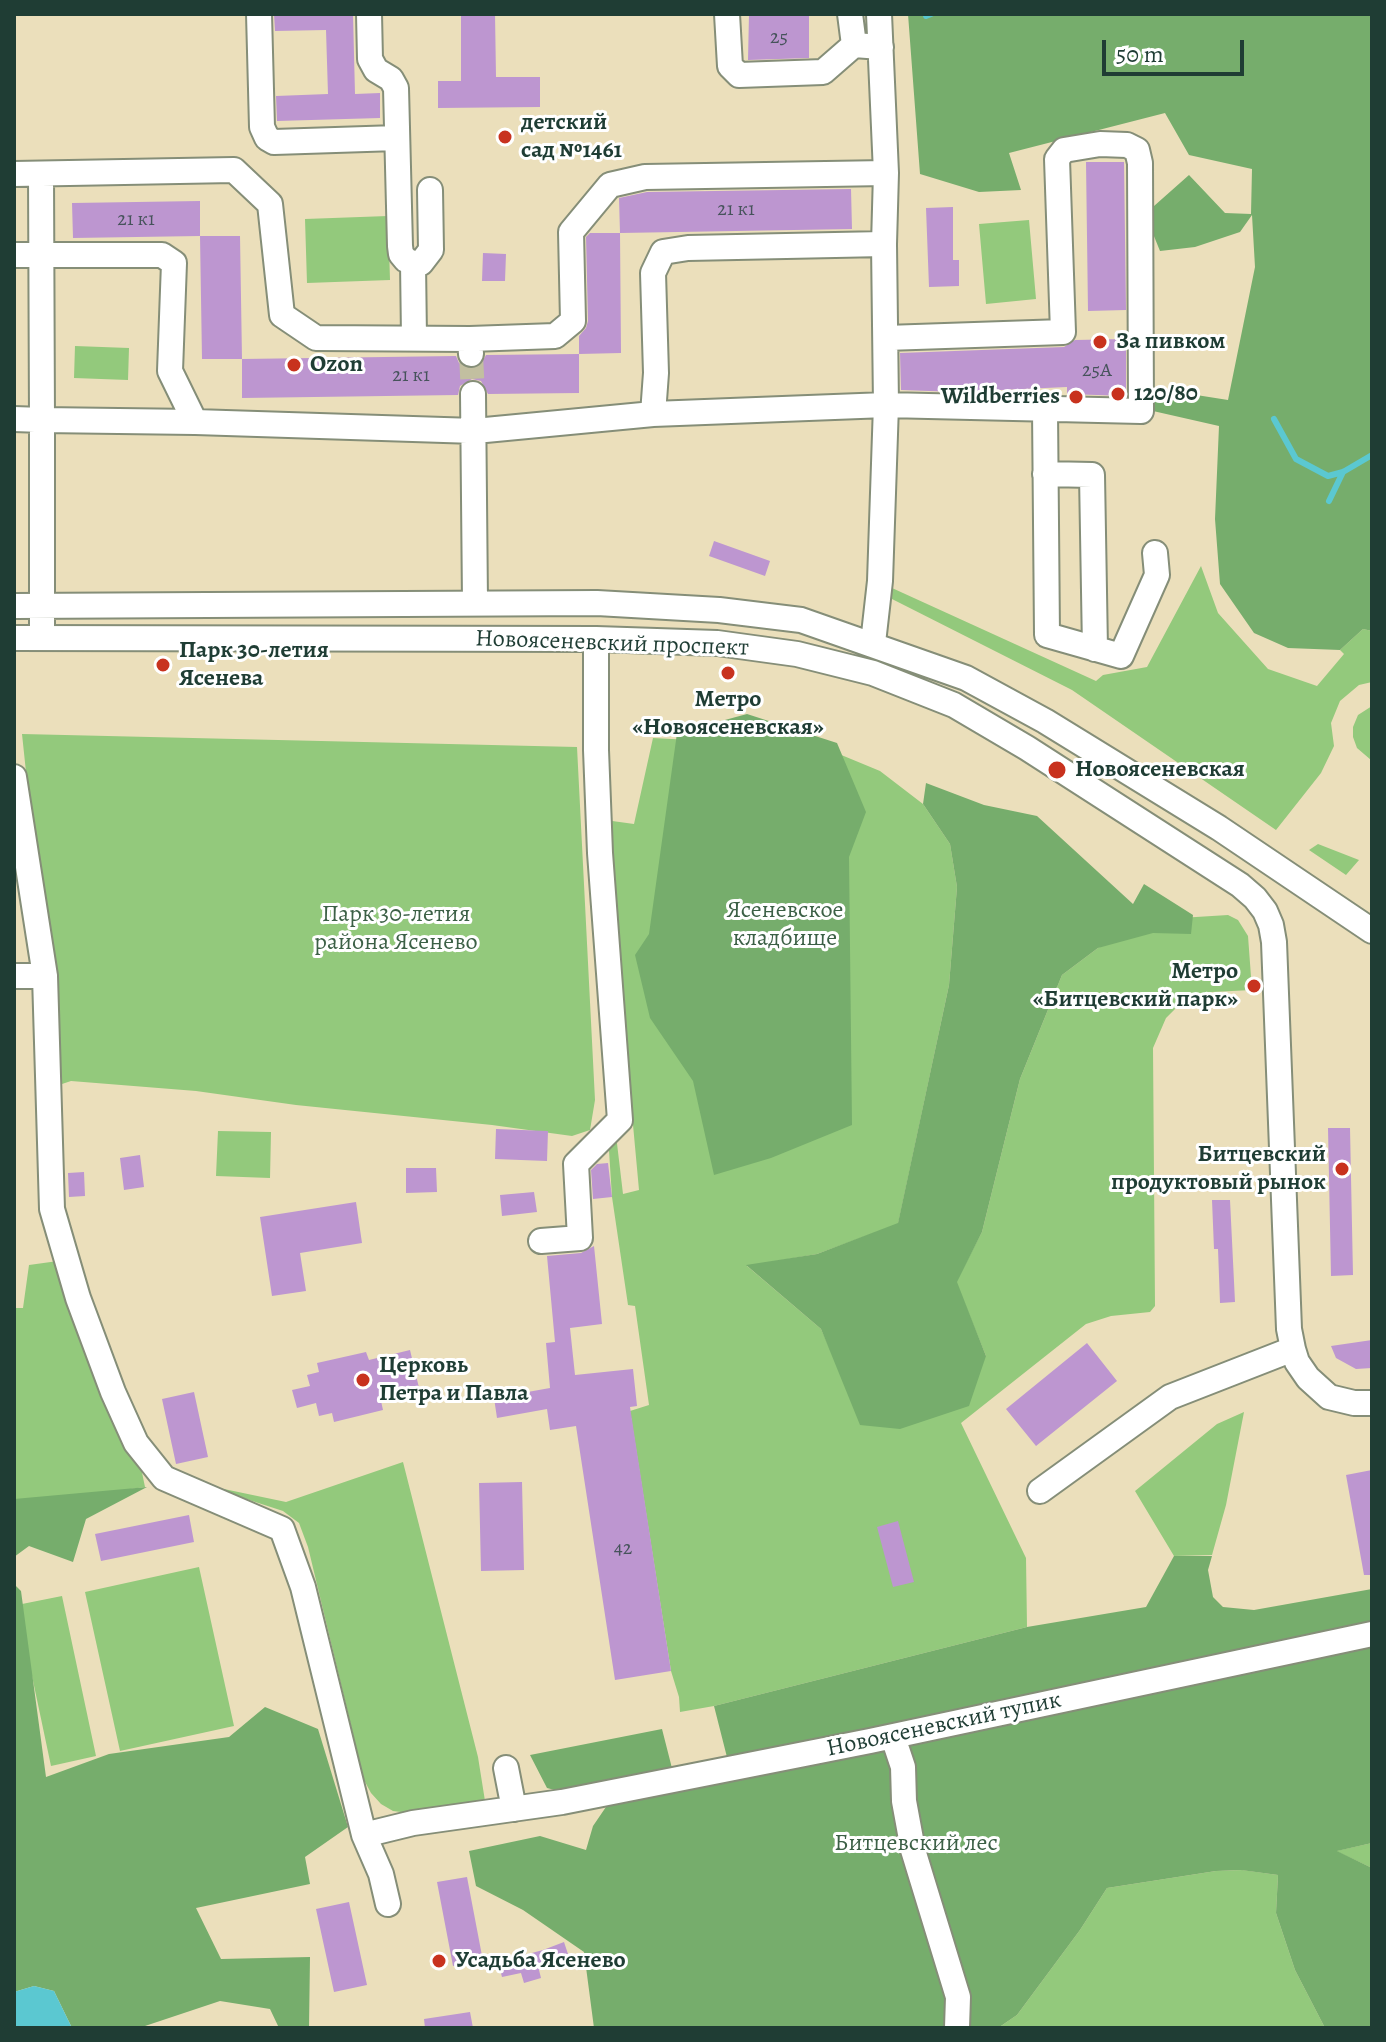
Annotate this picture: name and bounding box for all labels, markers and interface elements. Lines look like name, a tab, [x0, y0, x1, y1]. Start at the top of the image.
scale bar	[1106, 24, 1248, 74]
house number: 25	[770, 26, 788, 50]
text: 50 m	[1116, 38, 1164, 70]
place label: детский сад №1461	[521, 109, 622, 165]
marker: детский сад №1461	[496, 128, 514, 146]
house number: 21 к1	[717, 198, 755, 222]
house number: 21 к1	[117, 208, 155, 232]
place label: За пивком	[1116, 328, 1225, 356]
marker: За пивком	[1091, 333, 1109, 351]
place label: Ozon	[310, 351, 363, 379]
marker: Ozon	[285, 356, 303, 374]
house number: 25А	[1082, 359, 1112, 383]
house number: 21 к1	[392, 364, 430, 388]
place label: 120/80	[1134, 380, 1198, 408]
place label: Wildberries	[941, 383, 1060, 411]
marker: 120/80	[1109, 385, 1127, 403]
marker: Wildberries	[1067, 388, 1085, 406]
street label: Новоясеневский проспект	[475, 625, 749, 663]
place label: Парк 30-летия Ясенева	[179, 637, 329, 693]
marker: Парк 30-летия Ясенева	[154, 656, 172, 674]
marker: Метро «Новоясеневская»	[719, 664, 737, 682]
place label: Метро «Новоясеневская»	[632, 686, 824, 742]
place label: Новоясеневская	[1075, 756, 1245, 784]
marker: Новоясеневская	[1046, 759, 1068, 781]
park label: Ясеневское кладбище	[727, 897, 843, 953]
park label: Парк 30-летия района Ясенево	[314, 901, 478, 957]
place label: Метро «Битцевский парк»	[1033, 958, 1238, 1014]
marker: Метро «Битцевский парк»	[1245, 977, 1263, 995]
place label: Битцевский продуктовый рынок	[1111, 1141, 1326, 1197]
marker: Битцевский продуктовый рынок	[1333, 1160, 1351, 1178]
place label: Церковь Петра и Павла	[379, 1352, 529, 1408]
marker: Церковь Петра и Павла	[354, 1371, 372, 1389]
house number: 42	[614, 1537, 632, 1561]
street label: Новоясеневский тупик	[824, 1686, 1064, 1764]
park label: Битцевский лес	[834, 1830, 998, 1858]
place label: Усадьба Ясенево	[455, 1947, 626, 1975]
marker: Усадьба Ясенево	[430, 1952, 448, 1970]

